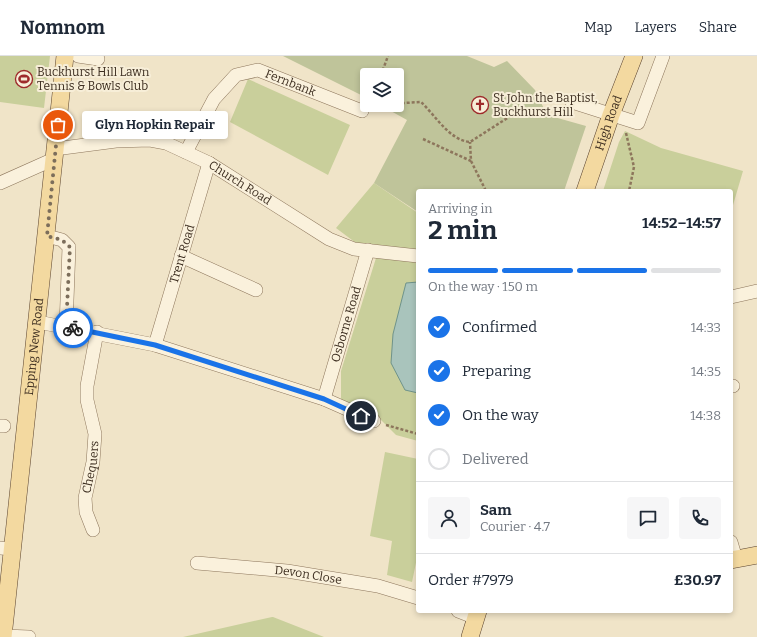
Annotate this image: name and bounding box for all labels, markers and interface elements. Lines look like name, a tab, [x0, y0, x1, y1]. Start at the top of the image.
text: Nomnom	[20, 16, 105, 39]
text: Map	[584, 19, 612, 36]
text: Layers	[634, 19, 677, 36]
text: Share	[699, 19, 737, 36]
place label: Buckhurst Hill Lawn Tennis & Bowls Club	[37, 65, 150, 93]
street label: Fernbank	[263, 66, 318, 99]
map controls	[360, 68, 404, 112]
button: layers	[360, 68, 404, 112]
sports icon: Buckhurst Hill Lawn Tennis & Bowls Club	[14, 69, 34, 89]
place label: St John the Baptist, Buckhurst Hill	[493, 91, 598, 119]
street label: High Road	[592, 93, 625, 152]
church icon: St John the Baptist, Buckhurst Hill	[470, 95, 490, 115]
pin	[41, 108, 75, 142]
callout: Glyn Hopkin Repair	[82, 111, 228, 139]
icon: bag	[47, 114, 69, 136]
text: Glyn Hopkin Repair	[95, 117, 215, 132]
street label: Church Road	[206, 158, 274, 208]
text: Arriving in	[428, 201, 493, 216]
text: 14:52–14:57	[642, 214, 721, 232]
text: 2 min	[428, 215, 497, 246]
street label: Trent Road	[167, 223, 197, 285]
text: On the way · 150 m	[428, 279, 538, 294]
street label: Osborne Road	[328, 285, 364, 364]
street label: Epping New Road	[22, 297, 46, 396]
courier	[53, 308, 93, 348]
icon: check	[428, 316, 450, 338]
icon: bike	[62, 317, 84, 339]
text: Confirmed	[462, 318, 537, 336]
text: 14:33	[691, 320, 721, 335]
icon: check	[428, 360, 450, 382]
text: Preparing	[462, 362, 531, 380]
text: 14:35	[691, 364, 721, 379]
pin	[344, 399, 378, 433]
icon: check	[428, 404, 450, 426]
icon: home	[350, 405, 372, 427]
text: On the way	[462, 406, 539, 424]
text: 14:38	[690, 408, 721, 423]
street label: Chequers	[79, 440, 102, 495]
text: Delivered	[462, 450, 529, 468]
button: person	[428, 497, 470, 539]
button: chat	[627, 497, 669, 539]
button: phone	[679, 497, 721, 539]
text: Sam	[480, 501, 512, 519]
text: Courier · 4.7	[480, 519, 550, 534]
street label: Devon Close	[274, 563, 343, 587]
text: Order #7979	[428, 571, 514, 589]
text: £30.97	[674, 571, 721, 589]

